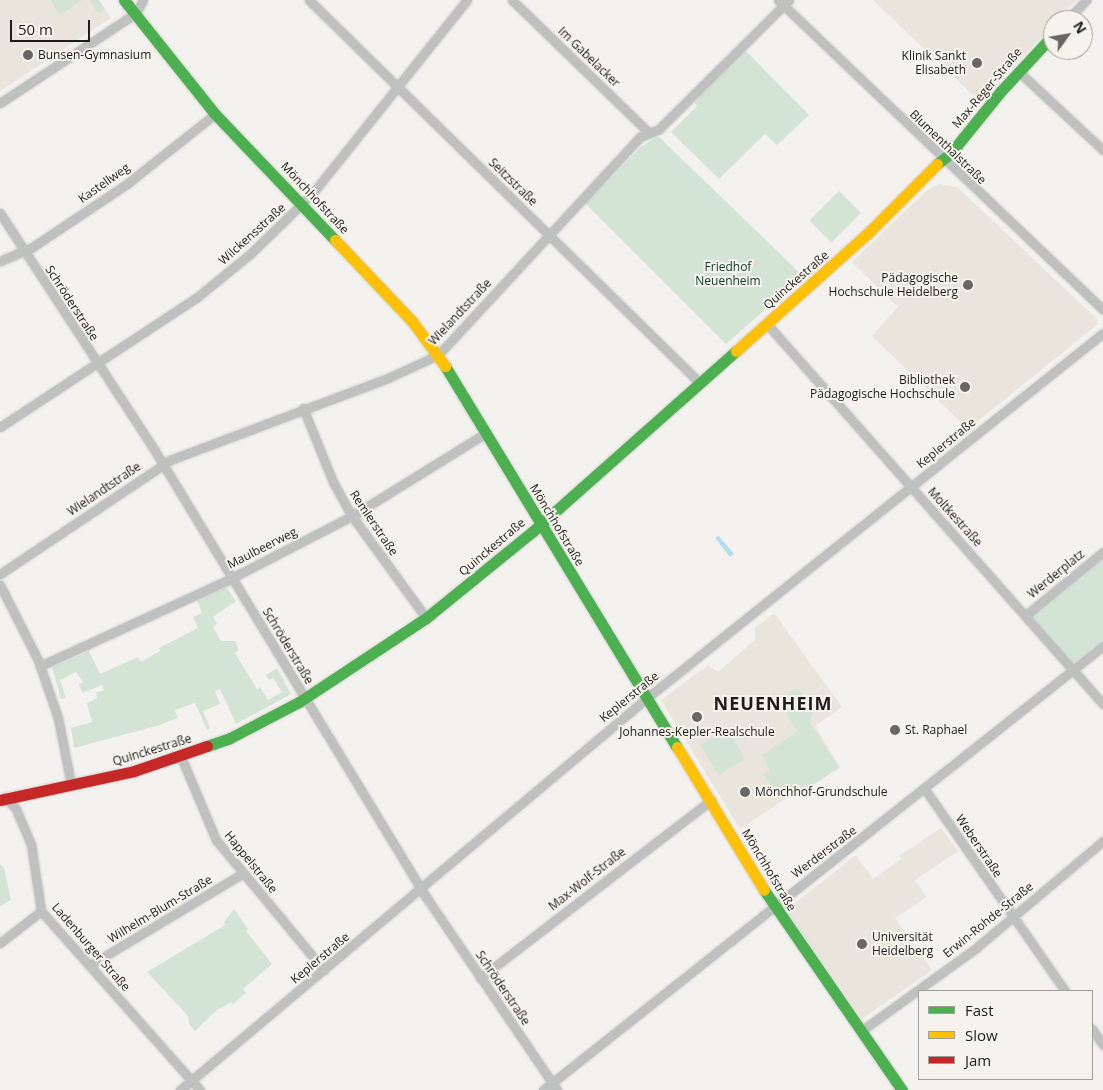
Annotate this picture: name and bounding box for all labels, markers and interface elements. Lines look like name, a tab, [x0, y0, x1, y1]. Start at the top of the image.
scale bar	[12, 10, 92, 42]
north arrow	[1043, 10, 1093, 60]
text: N	[1069, 17, 1091, 37]
text: 50 m	[18, 19, 53, 39]
street label: Im Gabelacker	[555, 24, 623, 90]
street label: Max-Reger-Straße	[949, 45, 1025, 131]
place label: Bunsen-Gymnasium	[38, 48, 151, 62]
marker: Bunsen-Gymnasium	[22, 49, 34, 61]
place label: Klinik Sankt Elisabeth	[902, 49, 966, 77]
marker: Klinik Sankt Elisabeth	[970, 56, 984, 70]
street label: Blumenthalstraße	[907, 107, 989, 187]
street label: Seitzstraße	[486, 155, 540, 209]
street label: Mönchhofstraße	[278, 159, 352, 237]
street label: Kastellweg	[76, 160, 132, 206]
street label: Wilckensstraße	[216, 200, 288, 268]
street label: Quinckestraße	[760, 248, 832, 312]
park label: Friedhof Neuenheim	[695, 260, 761, 288]
street label: Schröderstraße	[42, 263, 102, 343]
place label: Pädagogische Hochschule Heidelberg	[829, 271, 958, 299]
street label: Wielandtstraße	[426, 276, 494, 348]
marker: Pädagogische Hochschule Heidelberg	[962, 279, 974, 291]
place label: Bibliothek Pädagogische Hochschule	[810, 373, 955, 401]
marker: Bibliothek Pädagogische Hochschule	[959, 381, 971, 393]
street label: Keplerstraße	[914, 415, 978, 471]
street label: Wielandtstraße	[65, 459, 143, 519]
street label: Mönchhofstraße	[527, 481, 587, 569]
street label: Moltkestraße	[925, 485, 985, 549]
street label: Remlerstraße	[347, 488, 401, 558]
street label: Quinckestraße	[456, 515, 528, 579]
street label: Maulbeerweg	[225, 524, 299, 572]
street label: Werderplatz	[1025, 547, 1087, 601]
street label: Schröderstraße	[260, 605, 316, 687]
street label: Keplerstraße	[597, 669, 661, 725]
district label: NEUENHEIM	[712, 692, 834, 714]
marker: Johannes-Kepler-Realschule	[691, 711, 703, 723]
place label: St. Raphael	[905, 723, 967, 737]
marker: St. Raphael	[889, 724, 901, 736]
place label: Johannes-Kepler-Realschule	[619, 725, 775, 739]
street label: Quinckestraße	[111, 731, 193, 769]
place label: Mönchhof-Grundschule	[755, 785, 888, 799]
marker: Mönchhof-Grundschule	[739, 786, 751, 798]
street label: Weberstraße	[953, 812, 1005, 880]
street label: Werderstraße	[789, 823, 859, 881]
street label: Mönchhofstraße	[739, 826, 799, 914]
street label: Happelstraße	[222, 828, 280, 896]
street label: Max-Wolf-Straße	[546, 845, 628, 913]
street label: Wilhelm-Blum-Straße	[105, 872, 215, 946]
street label: Erwin-Rohde-Straße	[940, 879, 1036, 961]
street label: Ladenburger Straße	[49, 900, 133, 994]
street label: Keplerstraße	[288, 929, 352, 987]
place label: Universität Heidelberg	[872, 930, 933, 958]
marker: Universität Heidelberg	[856, 938, 868, 950]
street label: Schröderstraße	[473, 948, 533, 1028]
legend	[918, 990, 1093, 1080]
text: Fast	[965, 1000, 994, 1020]
text: Slow	[965, 1025, 998, 1045]
text: Jam	[965, 1050, 991, 1070]

